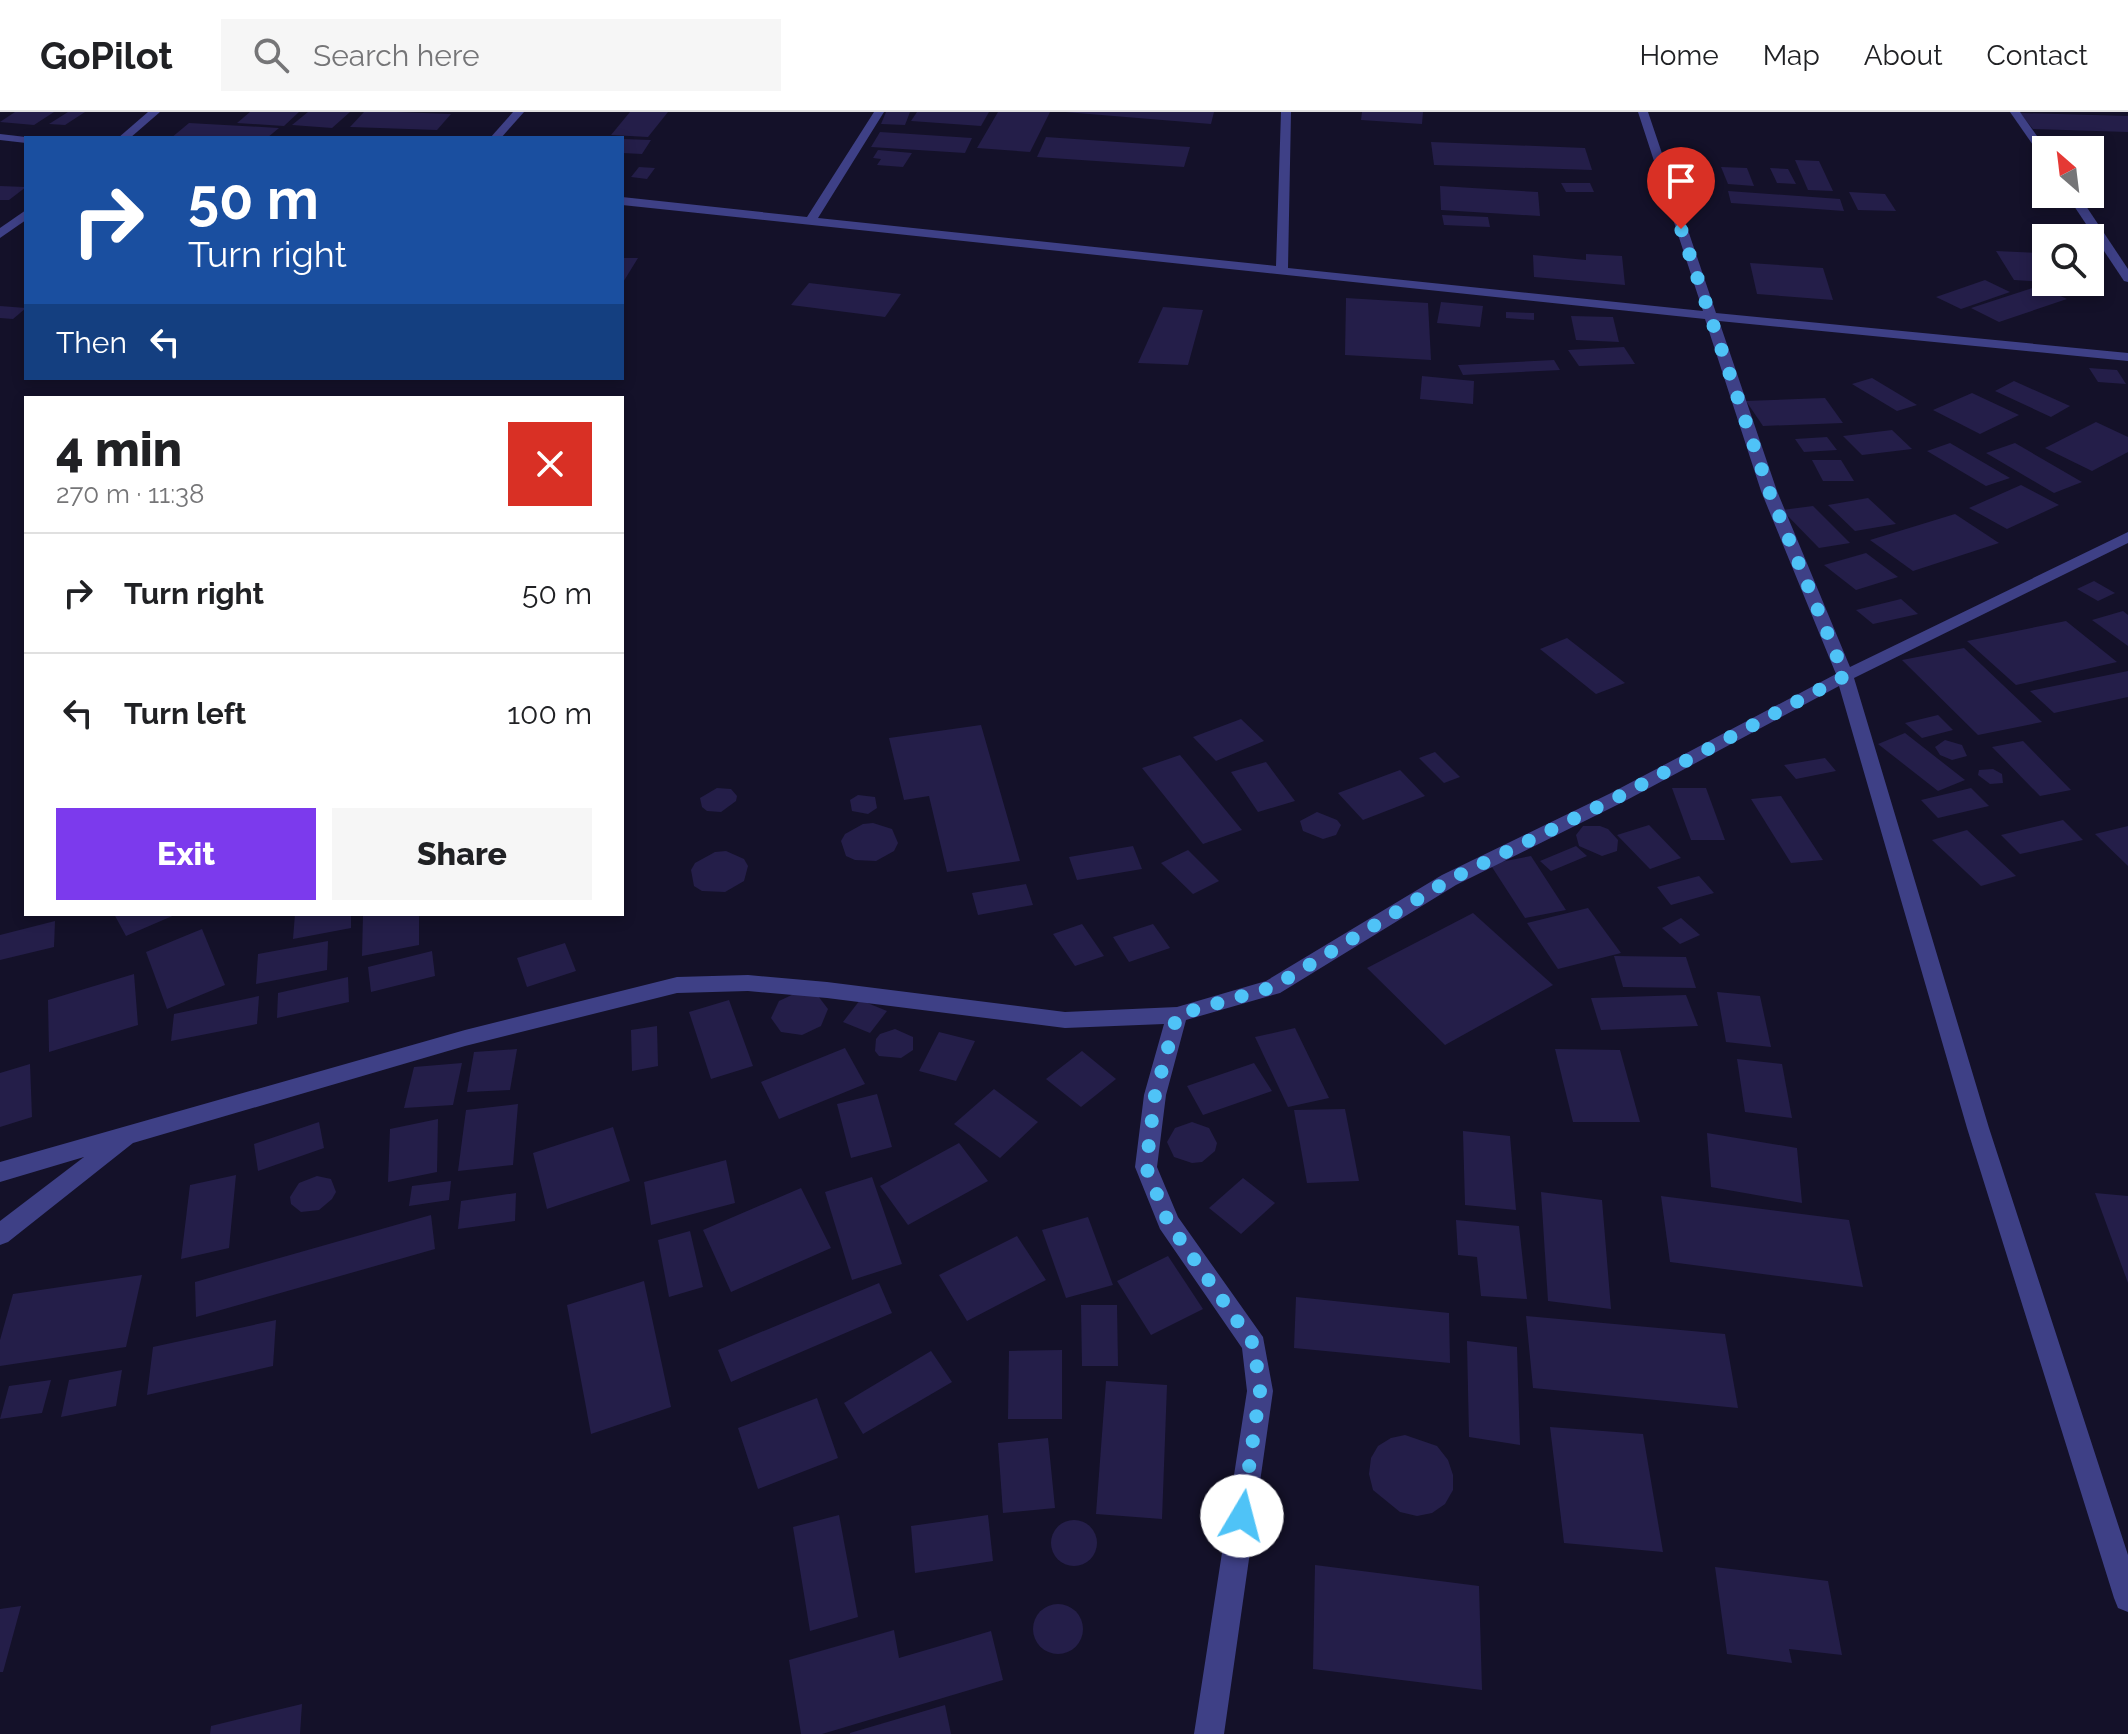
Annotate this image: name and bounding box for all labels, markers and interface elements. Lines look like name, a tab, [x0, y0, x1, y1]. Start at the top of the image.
search box	[221, 19, 781, 91]
text: GoPilot	[40, 33, 173, 78]
icon: search	[249, 33, 293, 77]
text: Search here	[313, 38, 480, 73]
text: Home	[1639, 39, 1719, 72]
text: Map	[1763, 39, 1820, 72]
text: About	[1864, 39, 1943, 72]
text: Contact	[1987, 39, 2088, 72]
north arrow	[2032, 136, 2104, 208]
map controls	[2032, 136, 2104, 296]
pin	[1647, 147, 1715, 229]
icon: arrive	[1659, 159, 1703, 203]
text: 50 m	[188, 166, 319, 232]
icon: right	[56, 168, 160, 272]
button: search	[2032, 224, 2104, 296]
text: Turn right	[188, 233, 347, 275]
icon: left	[143, 320, 187, 364]
text: Then	[56, 325, 127, 360]
text: 4 min	[56, 421, 182, 477]
button: close	[508, 422, 592, 506]
text: 270 m · 11:38	[56, 479, 204, 509]
icon: right	[56, 571, 100, 615]
text: Turn right	[124, 576, 264, 611]
text: 50 m	[522, 576, 592, 611]
icon: left	[56, 691, 100, 735]
text: Turn left	[124, 696, 246, 731]
text: 100 m	[507, 696, 592, 731]
button: Exit	[56, 808, 316, 900]
button: Share	[332, 808, 592, 900]
position arrow	[1200, 1474, 1284, 1558]

